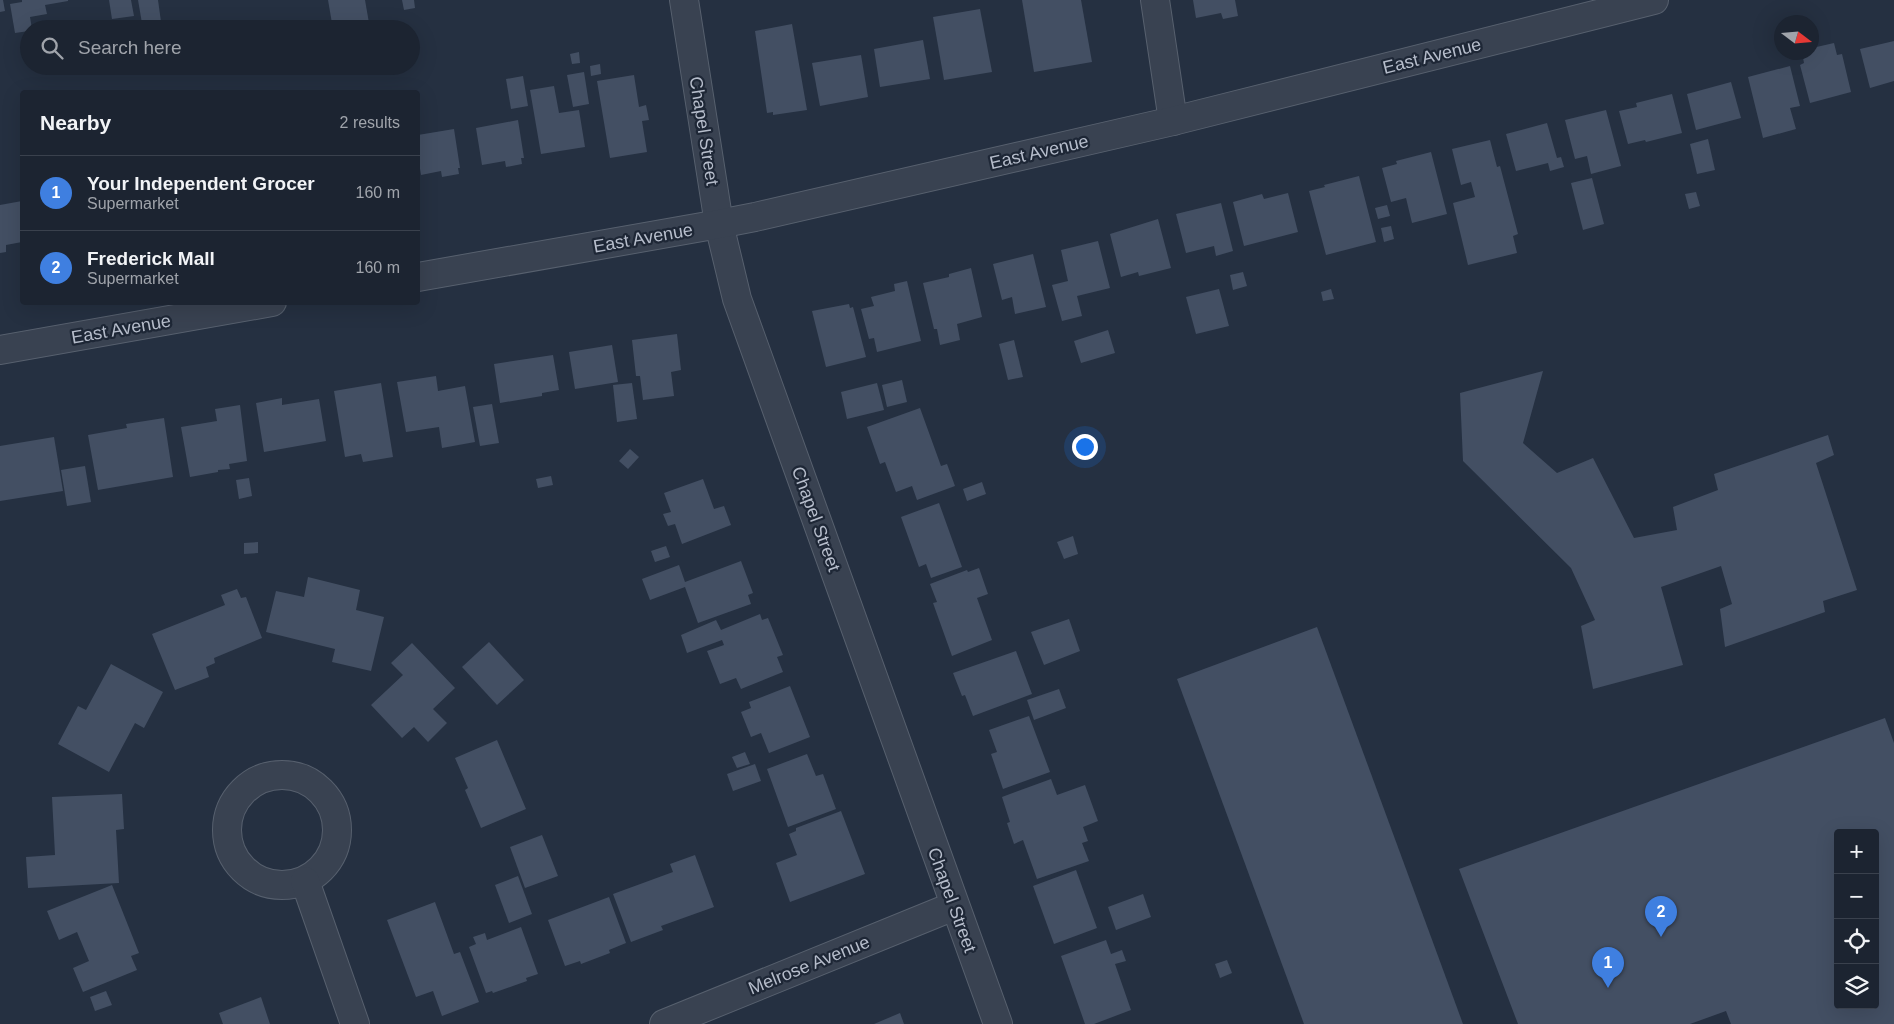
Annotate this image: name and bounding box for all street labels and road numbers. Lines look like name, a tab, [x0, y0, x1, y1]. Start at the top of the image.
street label: East Avenue	[1381, 34, 1483, 78]
street label: Chapel Street	[686, 75, 722, 187]
street label: East Avenue	[988, 131, 1090, 173]
street label: East Avenue	[592, 219, 694, 257]
street label: East Avenue	[70, 310, 172, 348]
street label: Chapel Street	[788, 464, 844, 574]
street label: Chapel Street	[924, 845, 980, 955]
street label: Melrose Avenue	[746, 932, 872, 998]

